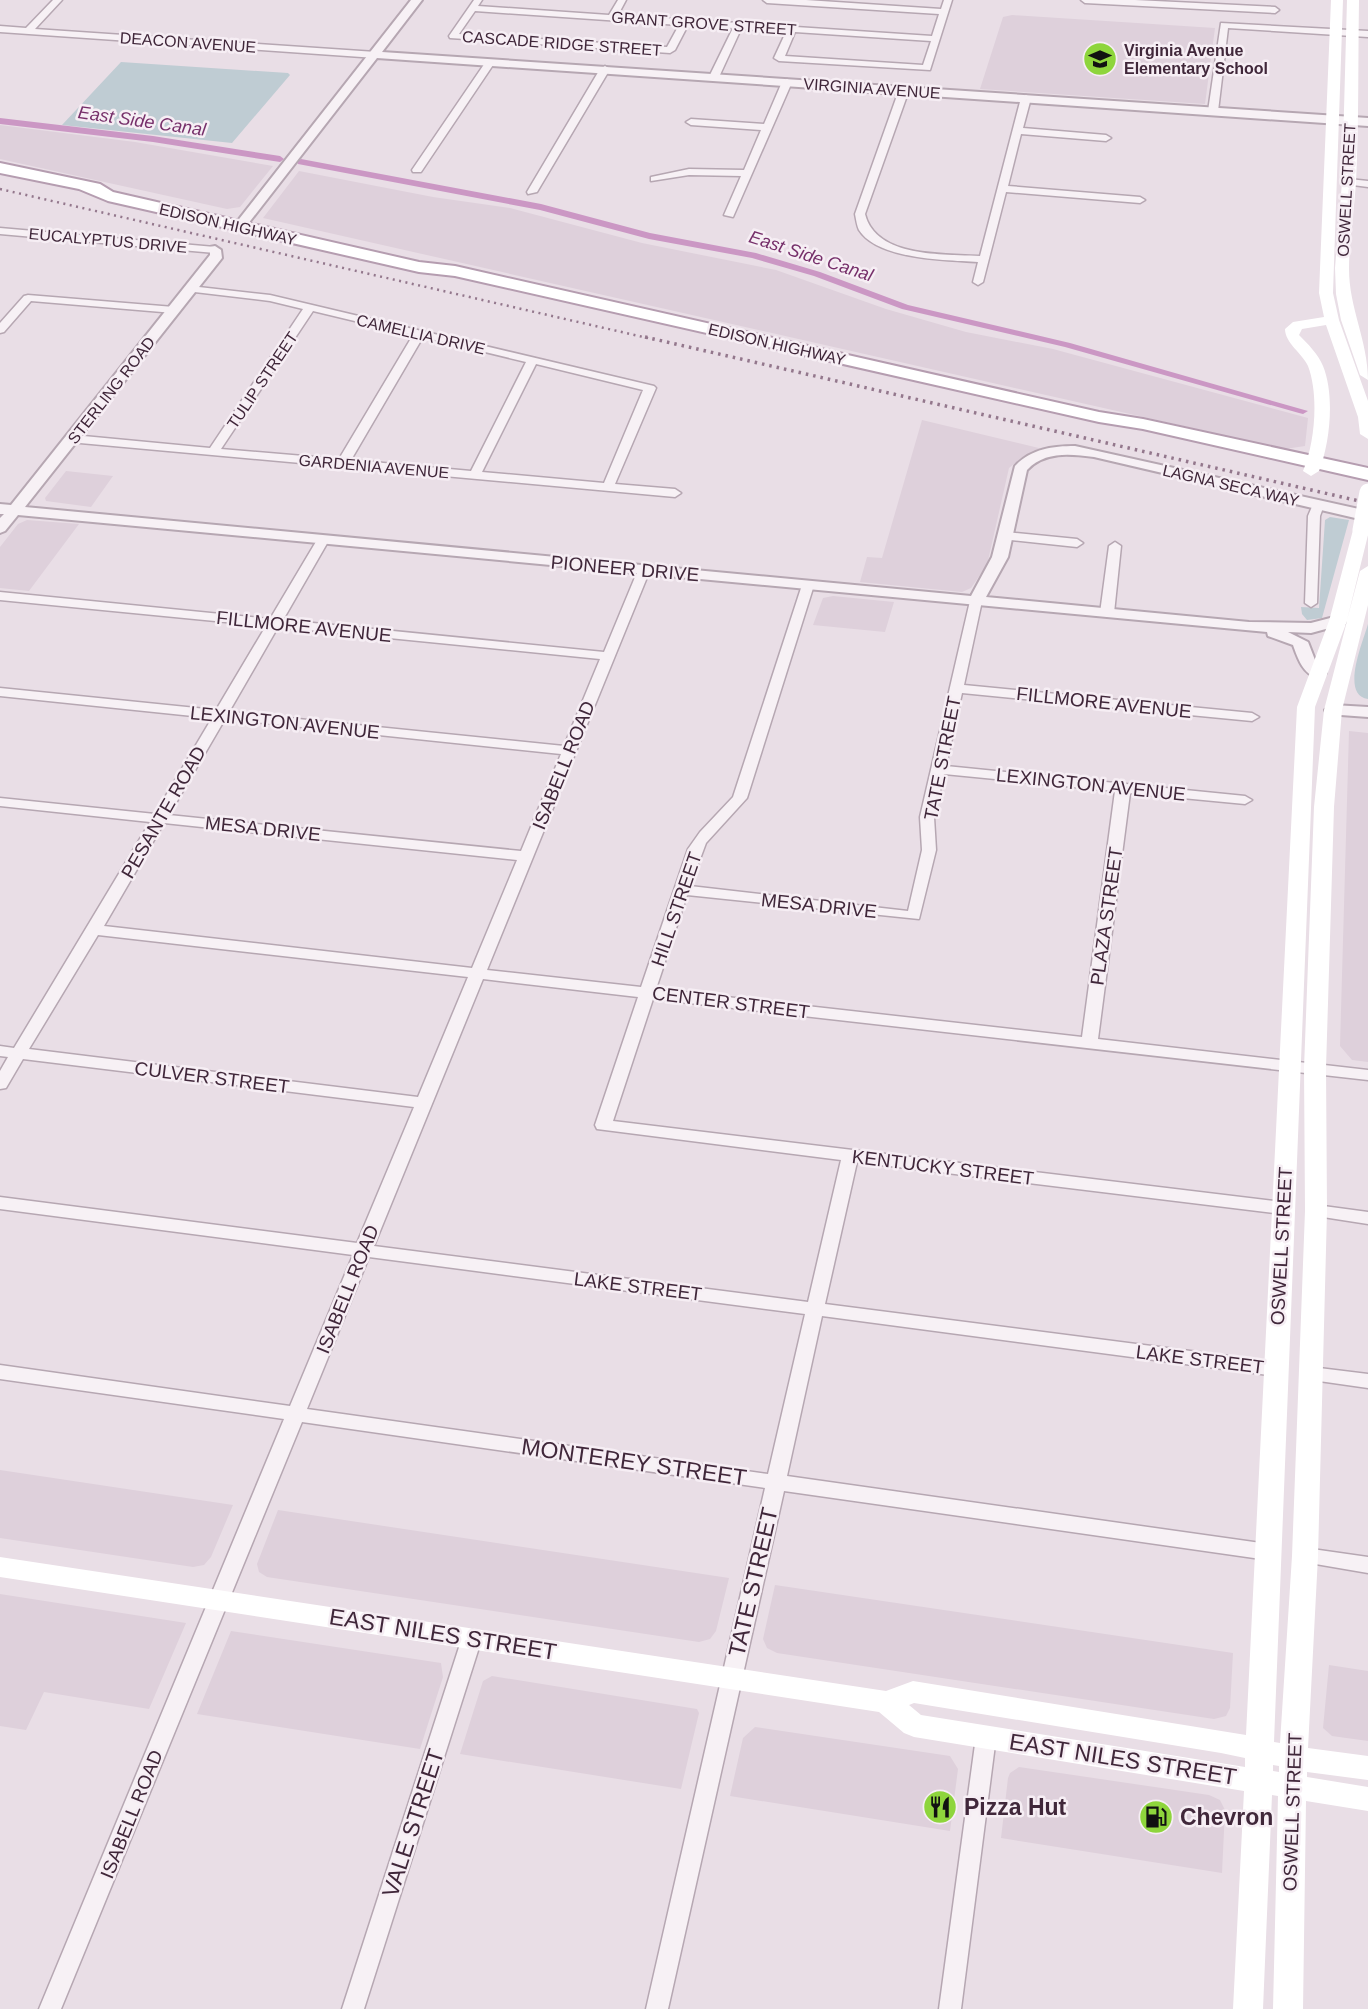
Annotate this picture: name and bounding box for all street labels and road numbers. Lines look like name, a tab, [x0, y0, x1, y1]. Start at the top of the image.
street label: GRANT GROVE STREET	[611, 9, 797, 38]
street label: CASCADE RIDGE STREET	[462, 28, 663, 59]
street label: DEACON AVENUE	[119, 29, 257, 56]
street label: VIRGINIA AVENUE	[803, 75, 941, 102]
street label: OSWELL STREET	[1335, 123, 1358, 257]
street label: EDISON HIGHWAY	[158, 200, 299, 249]
street label: EUCALYPTUS DRIVE	[28, 225, 188, 256]
street label: CAMELLIA DRIVE	[355, 311, 487, 358]
street label: EDISON HIGHWAY	[707, 320, 848, 369]
street label: TULIP STREET	[224, 329, 301, 432]
street label: STERLING ROAD	[64, 334, 158, 447]
street label: GARDENIA AVENUE	[298, 451, 450, 482]
street label: LAGNA SECA WAY	[1161, 462, 1301, 510]
street label: PIONEER DRIVE	[550, 552, 700, 585]
street label: FILLMORE AVENUE	[215, 607, 393, 646]
street label: FILLMORE AVENUE	[1015, 683, 1193, 722]
street label: TATE STREET	[920, 694, 965, 822]
street label: ISABELL ROAD	[528, 698, 599, 832]
street label: LEXINGTON AVENUE	[189, 702, 381, 743]
street label: PESANTE ROAD	[117, 743, 210, 882]
street label: LEXINGTON AVENUE	[995, 764, 1187, 805]
street label: MESA DRIVE	[204, 812, 322, 845]
street label: PLAZA STREET	[1086, 845, 1127, 987]
street label: HILL STREET	[647, 849, 706, 969]
street label: MESA DRIVE	[760, 889, 878, 922]
street label: CENTER STREET	[651, 982, 811, 1023]
street label: CULVER STREET	[133, 1058, 291, 1097]
street label: KENTUCKY STREET	[851, 1146, 1036, 1189]
street label: OSWELL STREET	[1267, 1166, 1296, 1326]
street label: ISABELL ROAD	[312, 1222, 383, 1356]
street label: LAKE STREET	[573, 1268, 704, 1305]
street label: LAKE STREET	[1135, 1341, 1266, 1378]
street label: MONTEREY STREET	[520, 1433, 748, 1491]
street label: TATE STREET	[723, 1505, 783, 1659]
street label: EAST NILES STREET	[328, 1603, 558, 1665]
street label: EAST NILES STREET	[1008, 1728, 1238, 1790]
street label: OSWELL STREET	[1279, 1732, 1306, 1892]
street label: VALE STREET	[377, 1746, 449, 1900]
street label: ISABELL ROAD	[96, 1747, 167, 1881]

